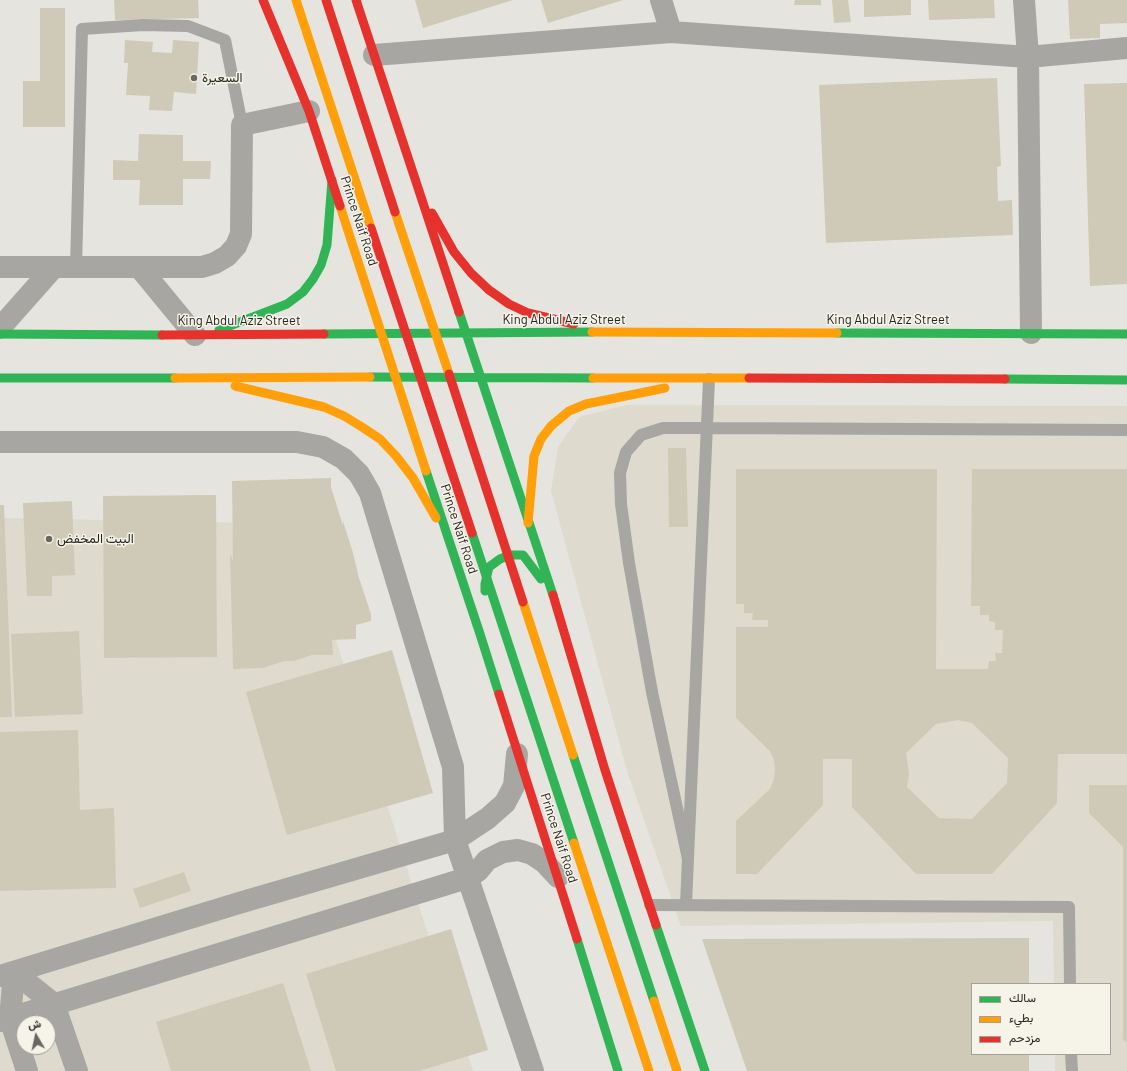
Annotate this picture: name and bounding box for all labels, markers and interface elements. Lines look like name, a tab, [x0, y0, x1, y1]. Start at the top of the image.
place label: السعيرة	[202, 70, 242, 86]
marker: السعيرة	[189, 73, 199, 83]
street label: Prince Naif Road	[337, 174, 381, 268]
street label: King Abdul Aziz Street	[502, 312, 626, 328]
street label: King Abdul Aziz Street	[826, 312, 950, 328]
street label: King Abdul Aziz Street	[177, 313, 301, 329]
street label: Prince Naif Road	[437, 482, 481, 576]
place label: البيت المخفض	[57, 531, 134, 547]
marker: البيت المخفض	[44, 534, 54, 544]
street label: Prince Naif Road	[537, 791, 581, 885]
legend	[971, 983, 1111, 1055]
text: سالك	[1009, 990, 1036, 1004]
text: بطيء	[1009, 1010, 1033, 1024]
north arrow	[16, 1015, 56, 1055]
text: ش	[27, 1016, 42, 1031]
text: مزدحم	[1009, 1030, 1040, 1044]

